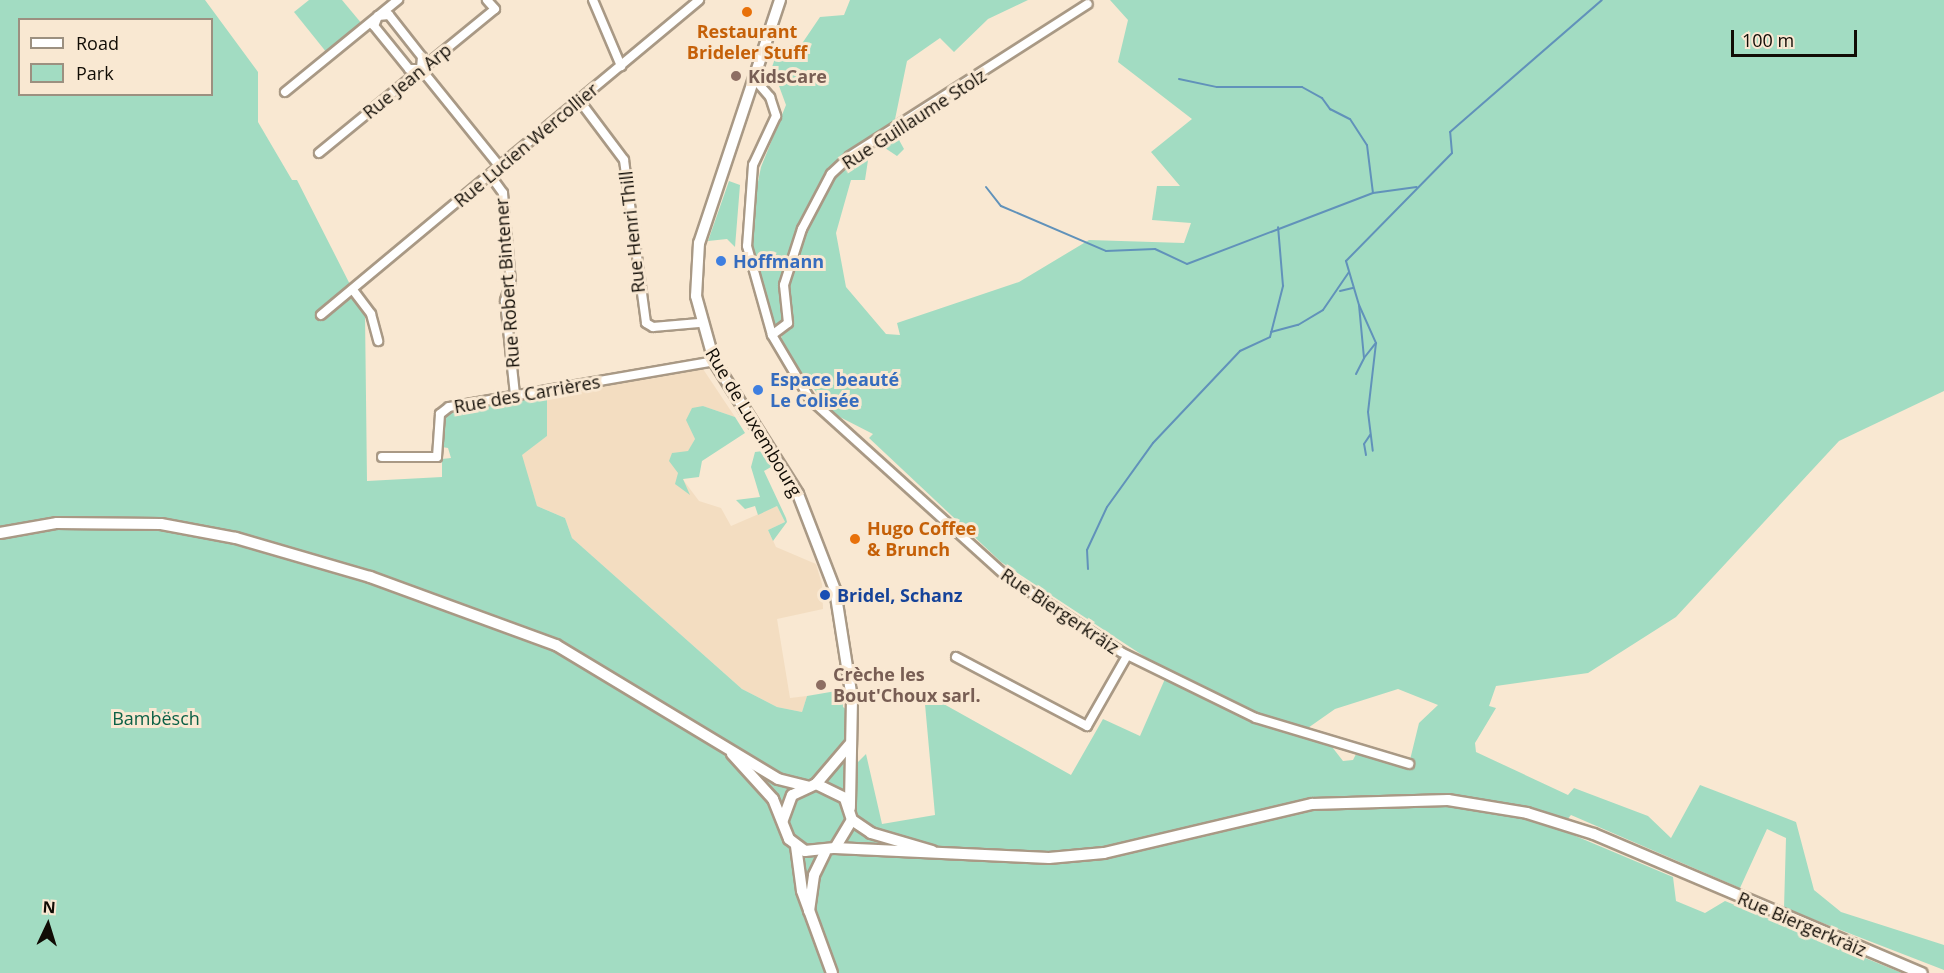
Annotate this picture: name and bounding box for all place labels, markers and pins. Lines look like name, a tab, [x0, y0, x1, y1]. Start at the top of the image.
marker: Restaurant Brideler Stuff	[740, 5, 754, 19]
place label: Restaurant Brideler Stuff	[687, 21, 807, 63]
place label: KidsCare	[748, 65, 827, 87]
marker: KidsCare	[729, 69, 743, 83]
place label: Hoffmann	[733, 250, 824, 272]
marker: Hoffmann	[714, 254, 728, 268]
place label: Espace beauté Le Colisée	[770, 369, 899, 412]
marker: Espace beauté Le Colisée	[751, 383, 765, 397]
place label: Hugo Coffee & Brunch	[867, 518, 976, 560]
marker: Hugo Coffee & Brunch	[848, 532, 862, 546]
place label: Bridel, Schanz	[837, 584, 963, 606]
marker: Bridel, Schanz	[818, 588, 832, 602]
place label: Crèche les Bout'Choux sarl.	[833, 664, 981, 706]
marker: Crèche les Bout'Choux sarl.	[814, 678, 828, 692]

